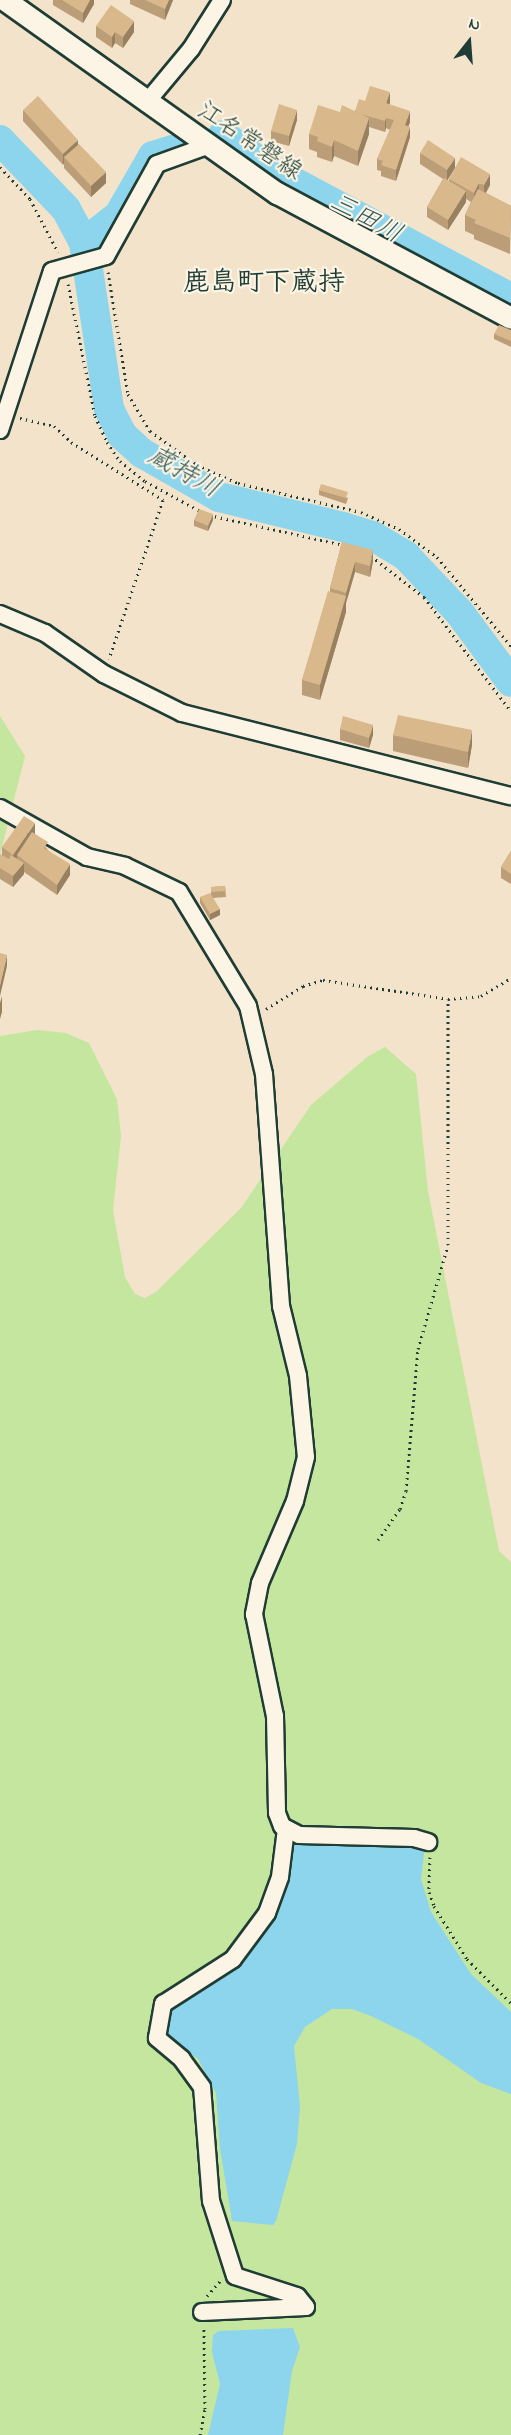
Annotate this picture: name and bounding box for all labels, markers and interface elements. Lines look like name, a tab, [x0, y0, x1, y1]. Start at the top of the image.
north arrow	[439, 12, 499, 72]
text: N	[466, 12, 483, 38]
street label: 江名常磐線	[191, 97, 307, 187]
water label: 三田川	[323, 188, 407, 252]
district label: 鹿島町下蔵持	[183, 268, 345, 300]
water label: 蔵持川	[141, 441, 225, 507]

